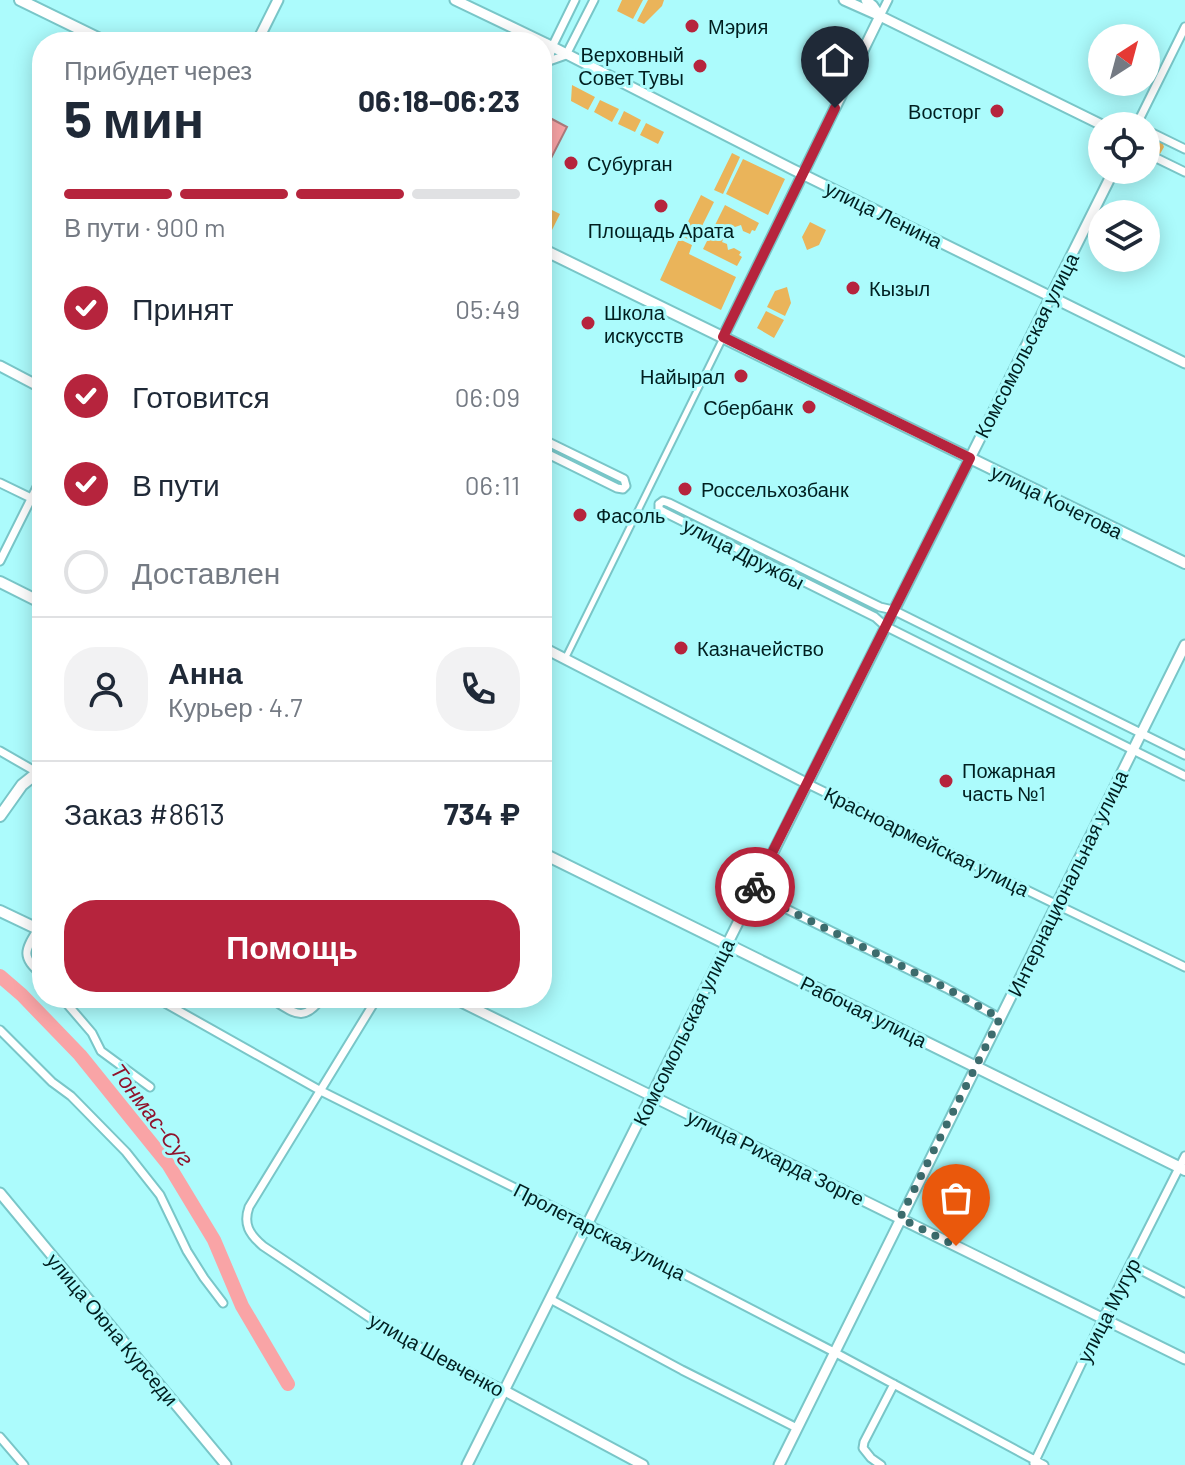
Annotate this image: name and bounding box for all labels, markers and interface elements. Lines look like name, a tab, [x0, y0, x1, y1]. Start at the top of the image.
place label: Мэрия	[708, 14, 768, 38]
marker: Мэрия	[683, 17, 701, 35]
north arrow	[1088, 24, 1160, 96]
map controls	[1088, 24, 1160, 272]
pin	[801, 26, 869, 108]
icon: home	[813, 38, 857, 82]
place label: Верховный Совет Тувы	[578, 42, 684, 89]
text: Прибудет через	[64, 54, 252, 85]
marker: Верховный Совет Тувы	[691, 57, 709, 75]
text: 06:18–06:23	[358, 82, 520, 118]
text: 5 мин	[64, 86, 204, 148]
place label: Восторг	[908, 99, 981, 123]
marker: Восторг	[988, 102, 1006, 120]
button: locate	[1088, 112, 1160, 184]
place label: Субурган	[587, 151, 673, 175]
marker: Субурган	[562, 154, 580, 172]
street label: улица Ленина	[821, 175, 947, 253]
marker: Площадь Арата	[652, 197, 670, 215]
button: layers	[1088, 200, 1160, 272]
text: В пути · 900 m	[64, 211, 226, 242]
place label: Площадь Арата	[588, 218, 735, 242]
street label: Комсомольская улица	[969, 248, 1084, 442]
place label: Кызыл	[869, 276, 930, 300]
marker: Кызыл	[844, 279, 862, 297]
icon: check	[64, 286, 108, 330]
text: Принят	[132, 290, 234, 326]
text: 05:49	[455, 293, 520, 324]
place label: Школа искусств	[604, 300, 684, 347]
marker: Школа искусств	[579, 314, 597, 332]
place label: Найырал	[640, 364, 725, 388]
marker: Найырал	[732, 367, 750, 385]
icon: check	[64, 374, 108, 418]
text: Готовится	[132, 378, 270, 414]
text: 06:09	[455, 381, 520, 412]
place label: Сбербанк	[703, 395, 793, 419]
marker: Сбербанк	[800, 398, 818, 416]
street label: улица Кочетова	[987, 459, 1128, 544]
icon: check	[64, 462, 108, 506]
text: В пути	[132, 466, 220, 502]
text: 06:11	[465, 469, 520, 500]
place label: Россельхозбанк	[701, 477, 849, 501]
marker: Россельхозбанк	[676, 480, 694, 498]
place label: Фасоль	[596, 503, 665, 527]
marker: Фасоль	[571, 506, 589, 524]
street label: улица Дружбы	[679, 512, 809, 594]
text: Доставлен	[132, 554, 280, 590]
place label: Казначейство	[697, 636, 824, 660]
marker: Казначейство	[672, 639, 690, 657]
button: person	[64, 647, 148, 731]
button: phone	[436, 647, 520, 731]
text: Анна	[168, 654, 243, 690]
text: Курьер · 4.7	[168, 691, 303, 722]
place label: Пожарная часть №1	[962, 758, 1056, 805]
street label: Интернациональная улица	[1002, 765, 1133, 1000]
marker: Пожарная часть №1	[937, 772, 955, 790]
street label: Красноармейская улица	[821, 781, 1034, 901]
text: Заказ #8613	[64, 795, 225, 831]
text: 734 ₽	[444, 795, 520, 831]
courier	[715, 847, 795, 927]
icon: bike	[733, 865, 777, 909]
button: Помощь	[64, 900, 520, 992]
street label: Комсомольская улица	[627, 934, 739, 1129]
street label: Рабочая улица	[797, 970, 932, 1052]
water label: Тонмас-Суг	[105, 1058, 200, 1171]
street label: улица Рихарда Зорге	[683, 1104, 869, 1210]
pin	[922, 1164, 990, 1246]
icon: bag	[934, 1176, 978, 1220]
street label: Пролетарская улица	[510, 1177, 691, 1285]
street label: улица Оюна Курседи	[42, 1248, 184, 1410]
street label: улица Мугур	[1071, 1254, 1145, 1366]
street label: улица Шевченко	[365, 1307, 509, 1401]

